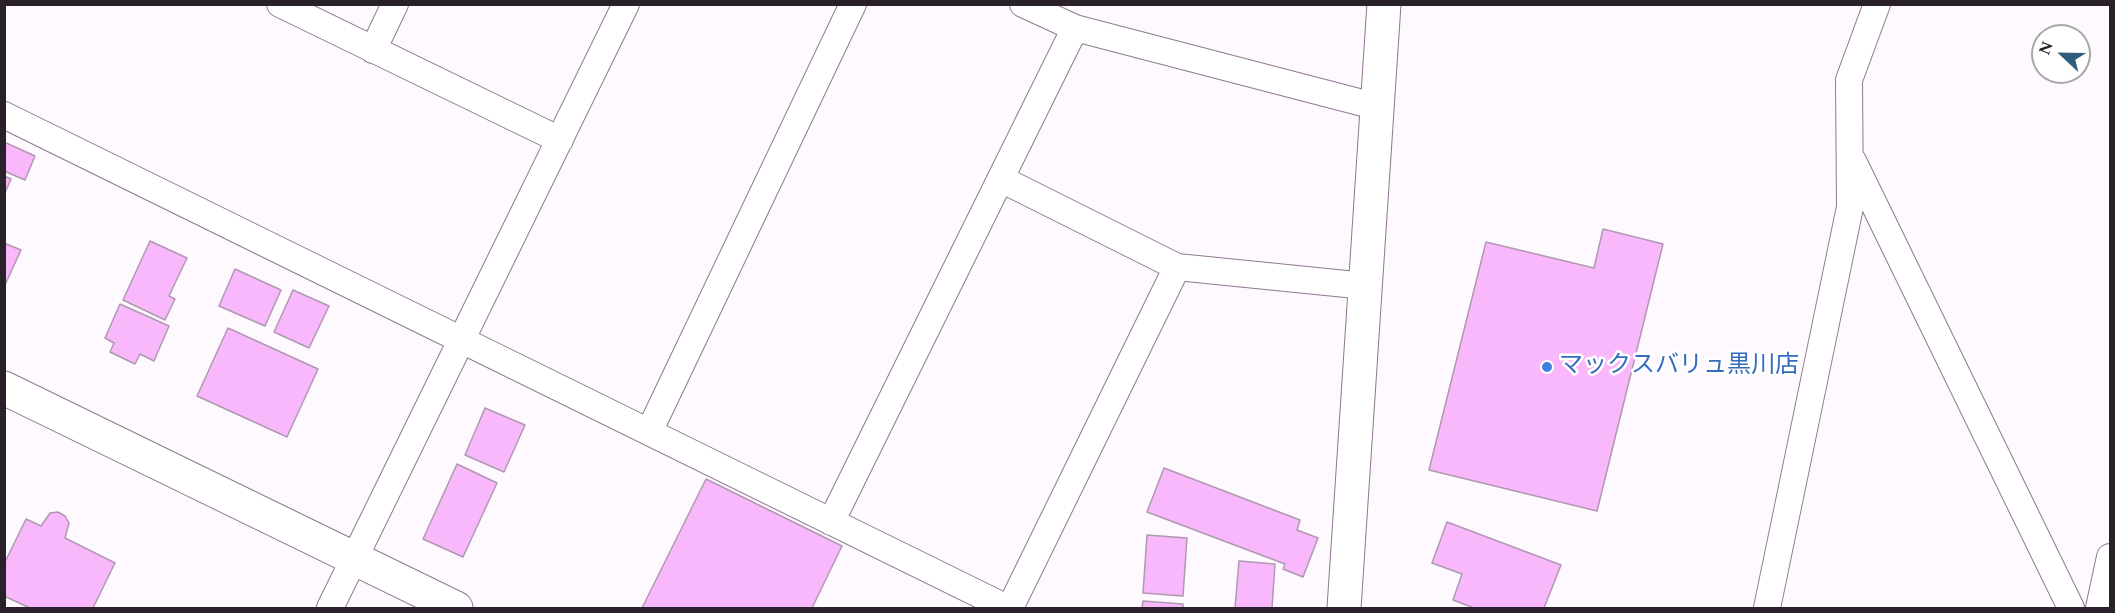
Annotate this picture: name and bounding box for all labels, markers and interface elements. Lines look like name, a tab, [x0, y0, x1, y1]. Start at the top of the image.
north arrow	[2031, 24, 2091, 84]
text: N	[2033, 37, 2060, 59]
place label: マックスバリュ黒川店	[1559, 353, 1799, 381]
marker: マックスバリュ黒川店	[1540, 360, 1554, 374]

